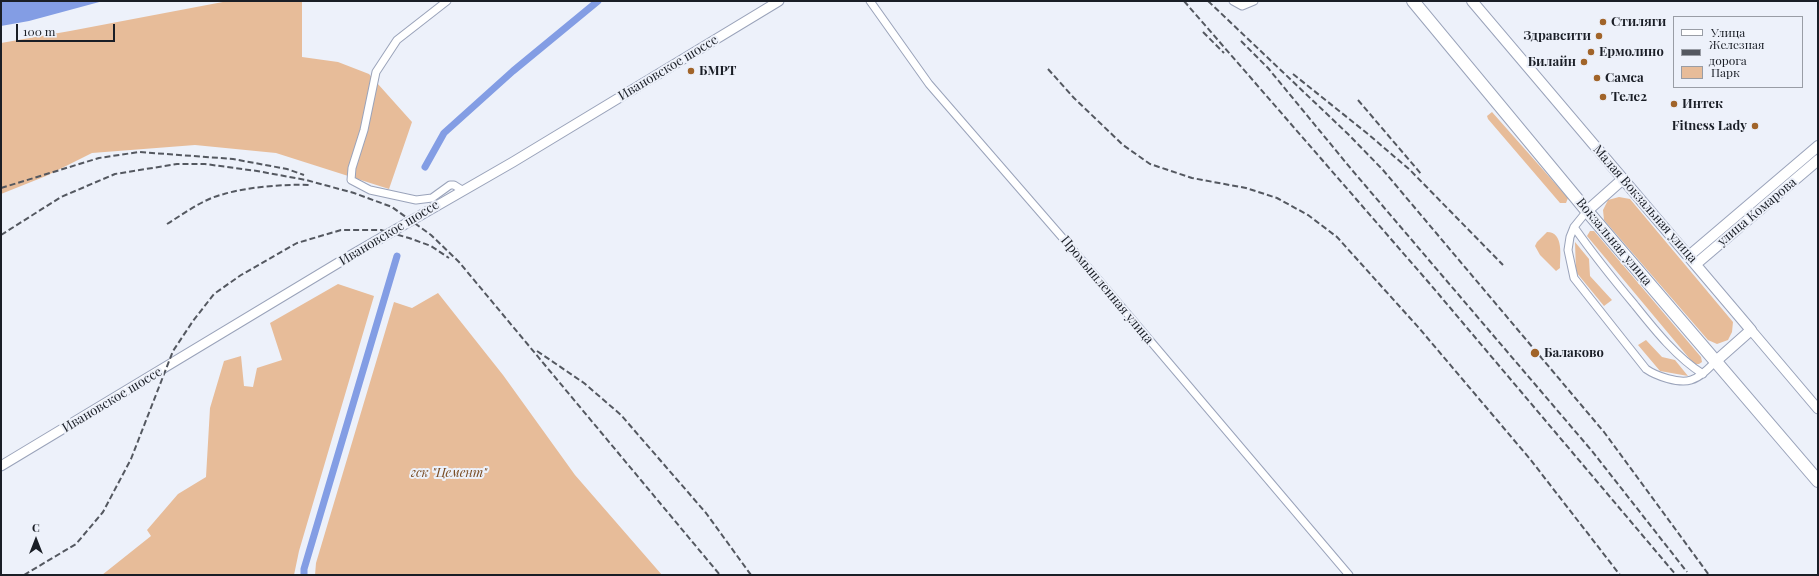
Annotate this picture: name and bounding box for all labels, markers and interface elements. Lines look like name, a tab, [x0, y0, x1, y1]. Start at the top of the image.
place label: Стиляги	[1611, 14, 1666, 30]
scale bar	[18, 16, 117, 42]
legend	[1673, 16, 1803, 88]
marker: Стиляги	[1598, 17, 1608, 27]
text: 100 m	[23, 23, 55, 39]
text: Улица	[1711, 24, 1745, 40]
place label: Здравсити	[1523, 28, 1591, 44]
marker: Здравсити	[1594, 31, 1604, 41]
street label: Ивановское шоссе	[615, 32, 721, 104]
text: Железная дорога	[1709, 36, 1764, 68]
place label: Ермолино	[1599, 44, 1664, 60]
marker: Ермолино	[1586, 47, 1596, 57]
place label: Билайн	[1528, 54, 1576, 70]
marker: Билайн	[1579, 57, 1589, 67]
place label: БМРТ	[699, 63, 736, 79]
text: Парк	[1711, 64, 1740, 80]
marker: БМРТ	[686, 66, 696, 76]
place label: Самса	[1605, 70, 1644, 86]
marker: Самса	[1592, 73, 1602, 83]
place label: Теле2	[1611, 89, 1647, 105]
marker: Теле2	[1598, 92, 1608, 102]
place label: Интек	[1682, 96, 1723, 112]
marker: Интек	[1669, 99, 1679, 109]
place label: Fitness Lady	[1672, 118, 1747, 134]
marker: Fitness Lady	[1750, 121, 1760, 131]
street label: Малая Вокзальная улица	[1590, 142, 1700, 266]
street label: улица Комарова	[1714, 175, 1800, 249]
street label: Вокзальная улица	[1573, 195, 1655, 289]
street label: Ивановское шоссе	[336, 197, 442, 269]
street label: Промышленная улица	[1057, 233, 1157, 347]
place label: Балаково	[1544, 345, 1604, 361]
marker: Балаково	[1529, 347, 1541, 359]
street label: Ивановское шоссе	[59, 364, 165, 436]
park label: гск "Цемент"	[411, 465, 487, 481]
north arrow	[16, 520, 56, 560]
text: С	[32, 520, 40, 535]

